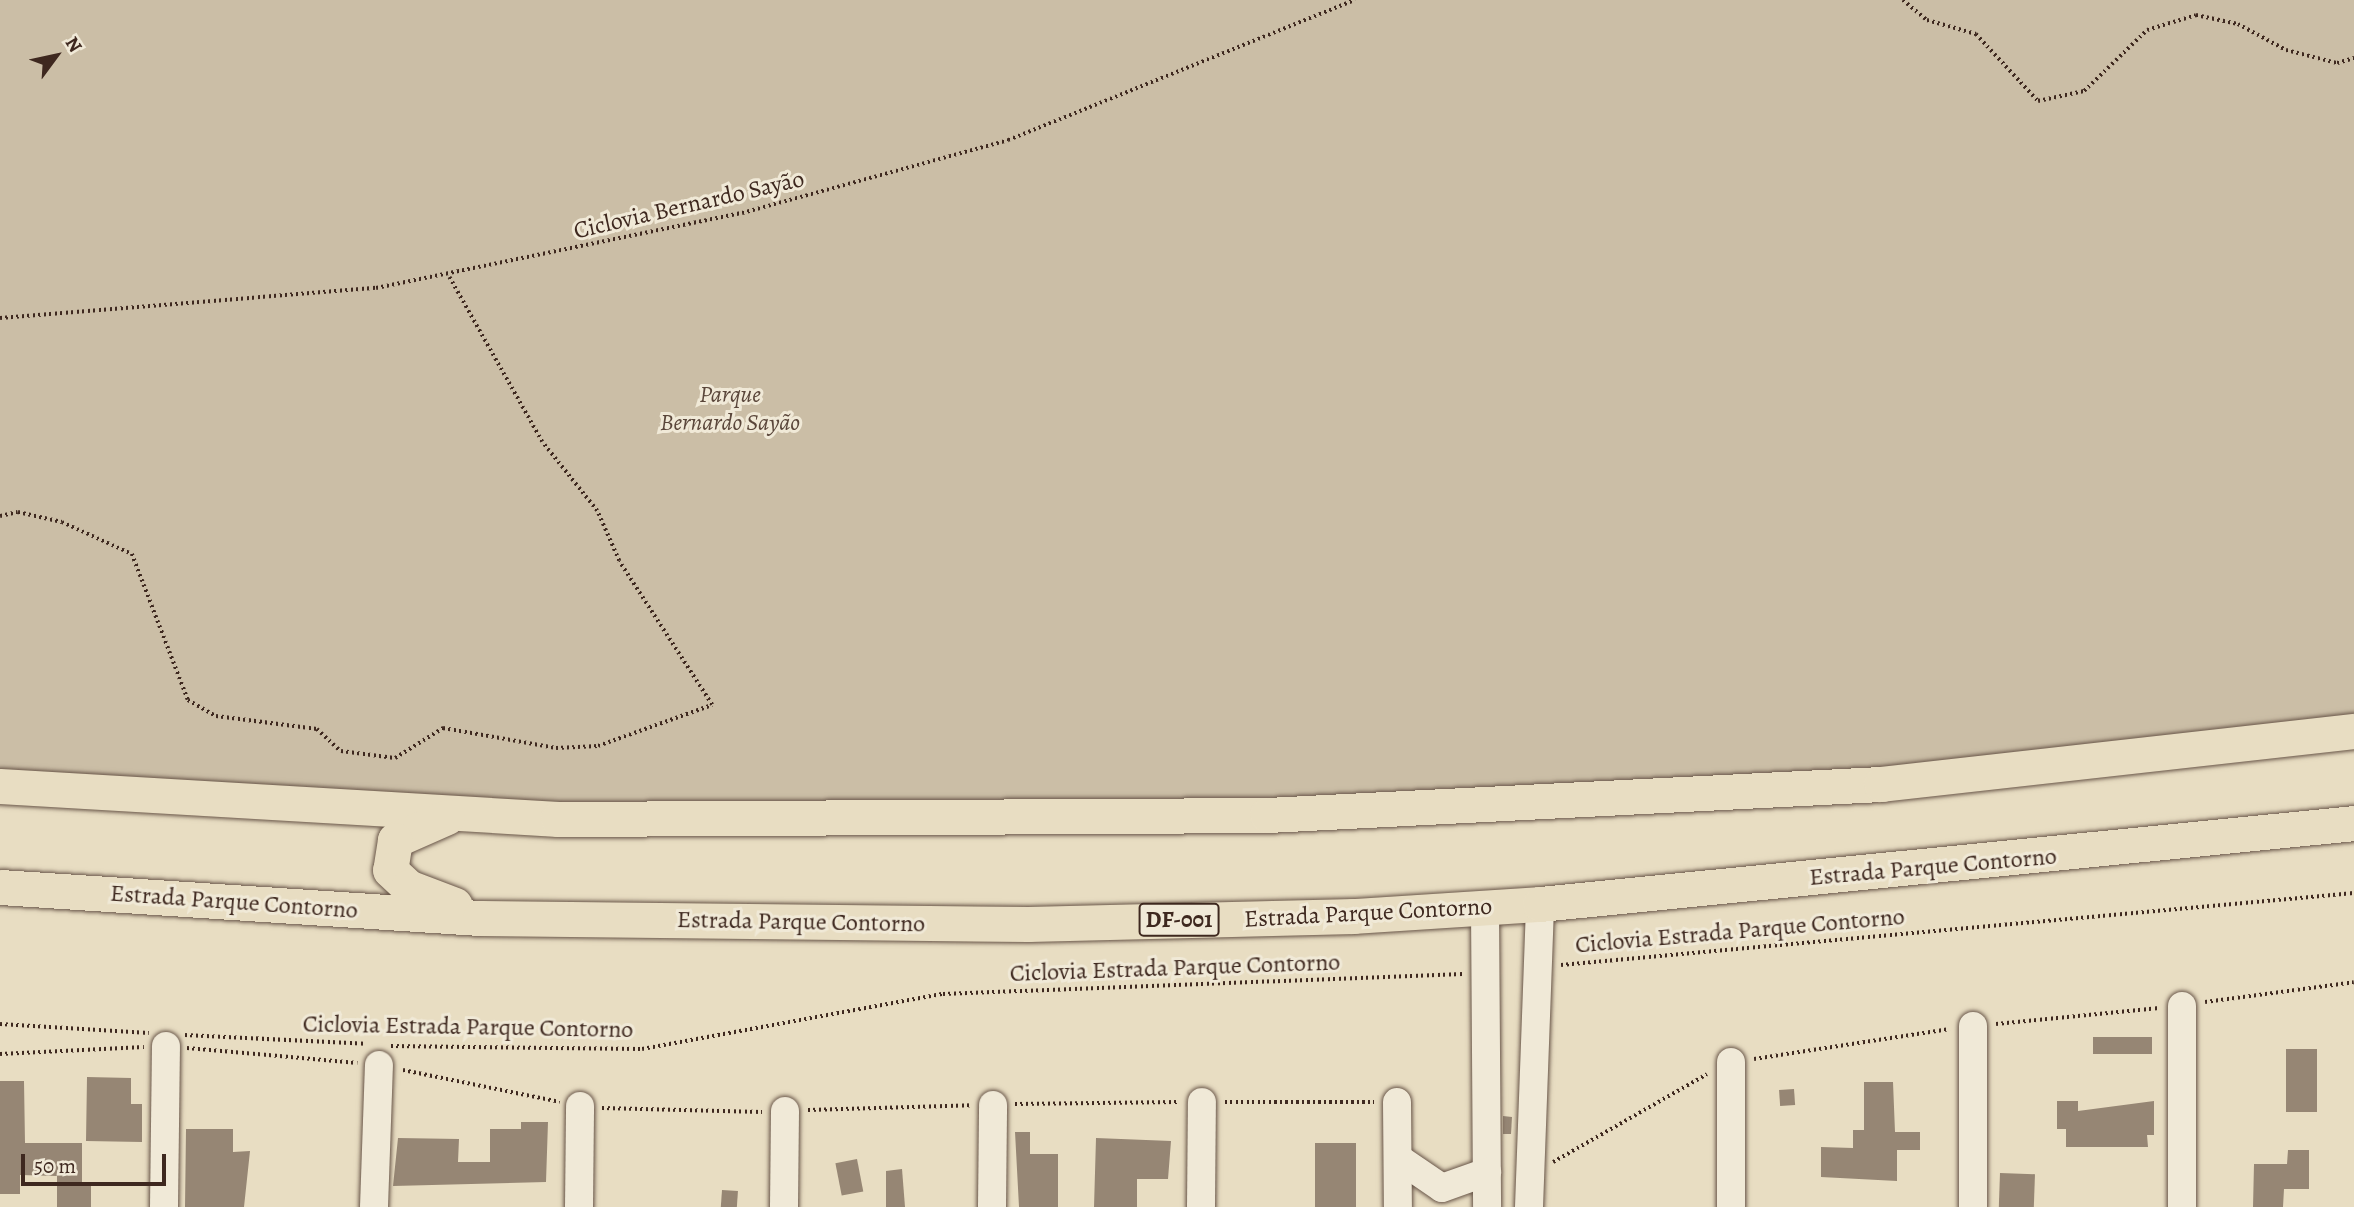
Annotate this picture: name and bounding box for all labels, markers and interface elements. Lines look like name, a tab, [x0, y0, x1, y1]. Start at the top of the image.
north arrow	[21, 21, 91, 91]
text: N	[59, 32, 88, 57]
street label: Ciclovia Bernardo Sayão	[571, 164, 807, 246]
park label: Parque Bernardo Sayão	[660, 381, 800, 437]
street label: Estrada Parque Contorno	[1808, 842, 2058, 892]
street label: Estrada Parque Contorno	[109, 879, 359, 925]
street label: Estrada Parque Contorno	[1243, 892, 1493, 934]
road number: DF-001	[1137, 900, 1221, 939]
street label: Ciclovia Estrada Parque Contorno	[1574, 902, 1906, 960]
street label: Estrada Parque Contorno	[677, 905, 925, 939]
street label: Ciclovia Estrada Parque Contorno	[1009, 948, 1341, 988]
street label: Ciclovia Estrada Parque Contorno	[302, 1010, 634, 1044]
scale bar	[24, 1140, 170, 1184]
text: 50 m	[34, 1152, 76, 1180]

